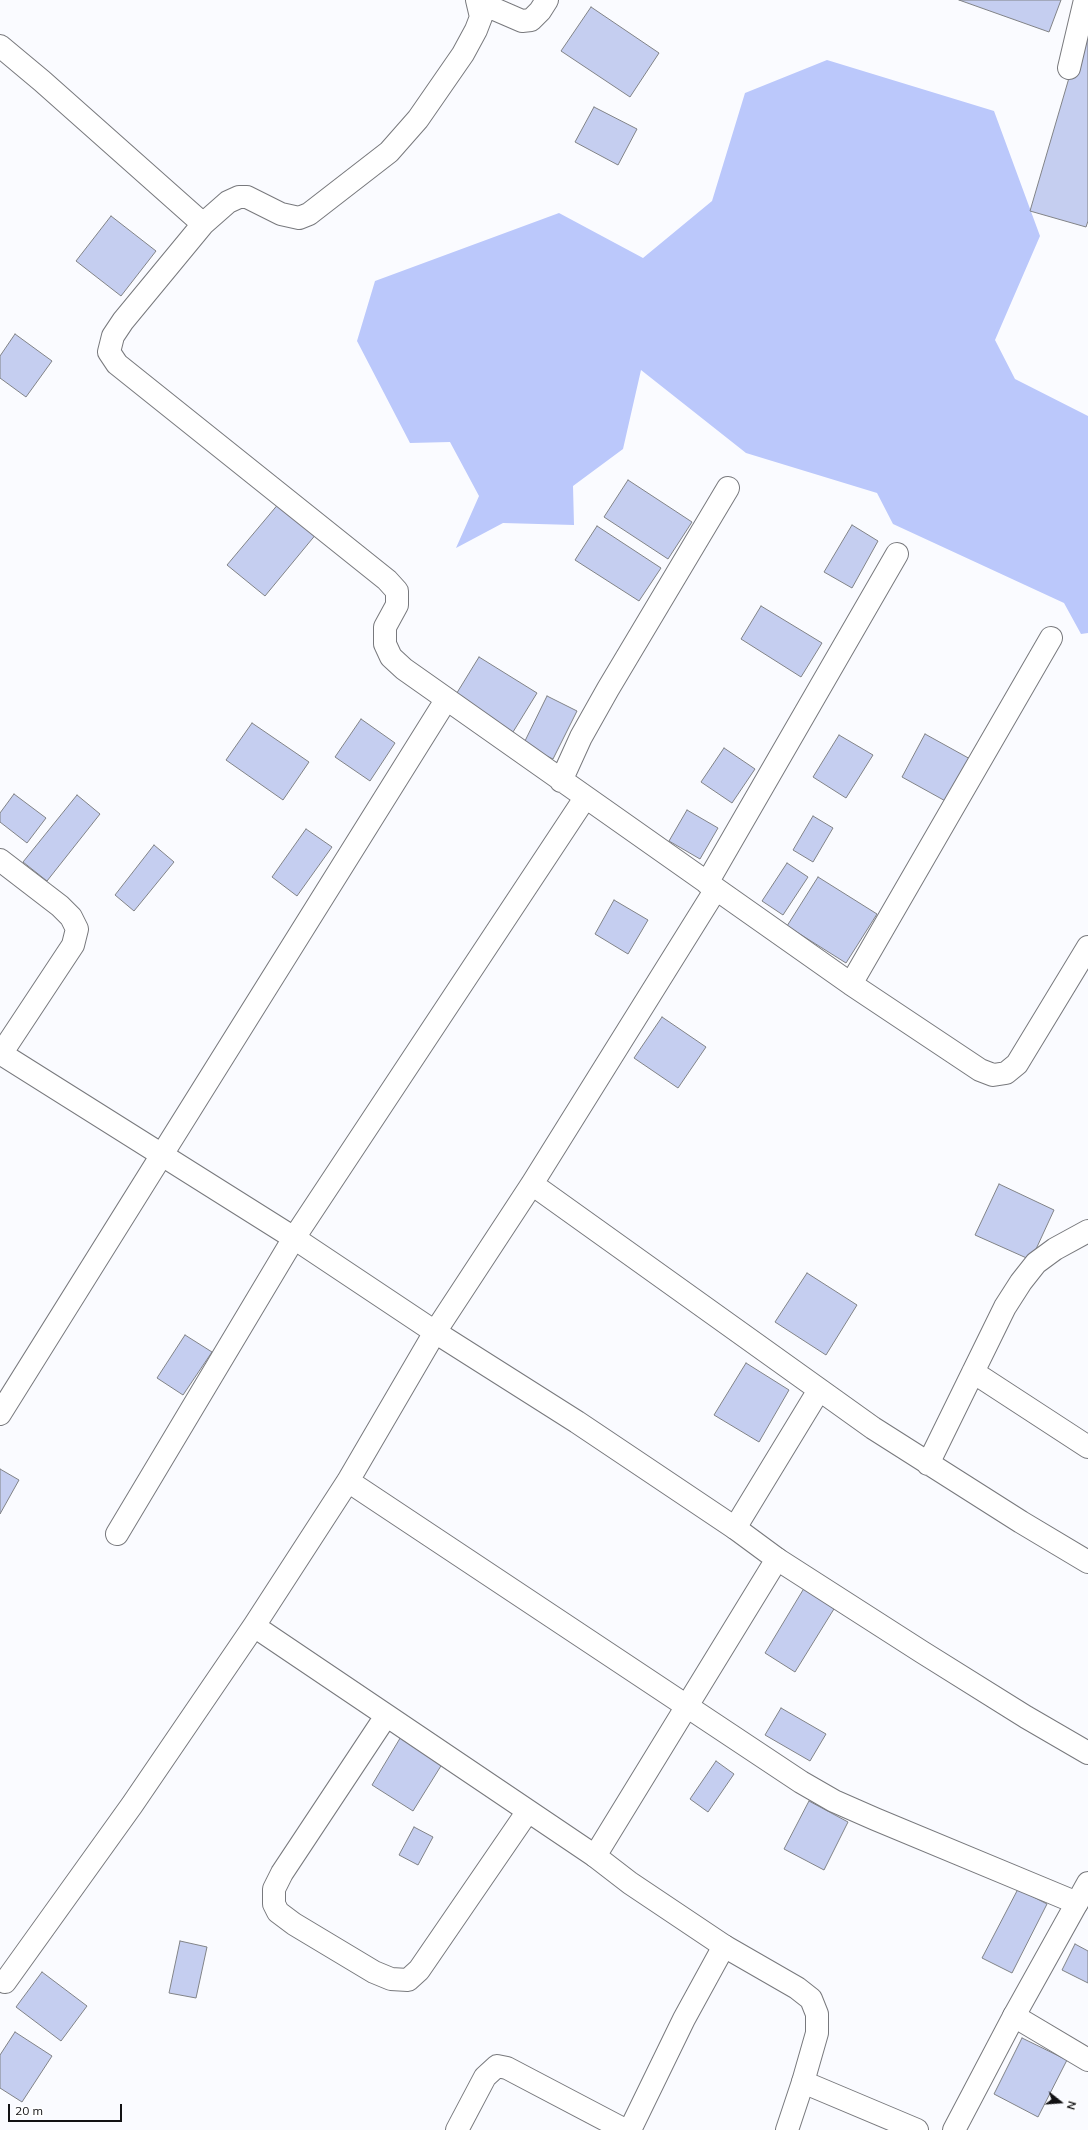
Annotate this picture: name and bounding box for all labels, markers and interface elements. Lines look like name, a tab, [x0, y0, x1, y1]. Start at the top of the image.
north arrow	[1040, 2082, 1080, 2122]
scale bar	[10, 2096, 124, 2122]
text: N	[1064, 2099, 1079, 2112]
text: 20 m	[15, 2103, 43, 2118]

